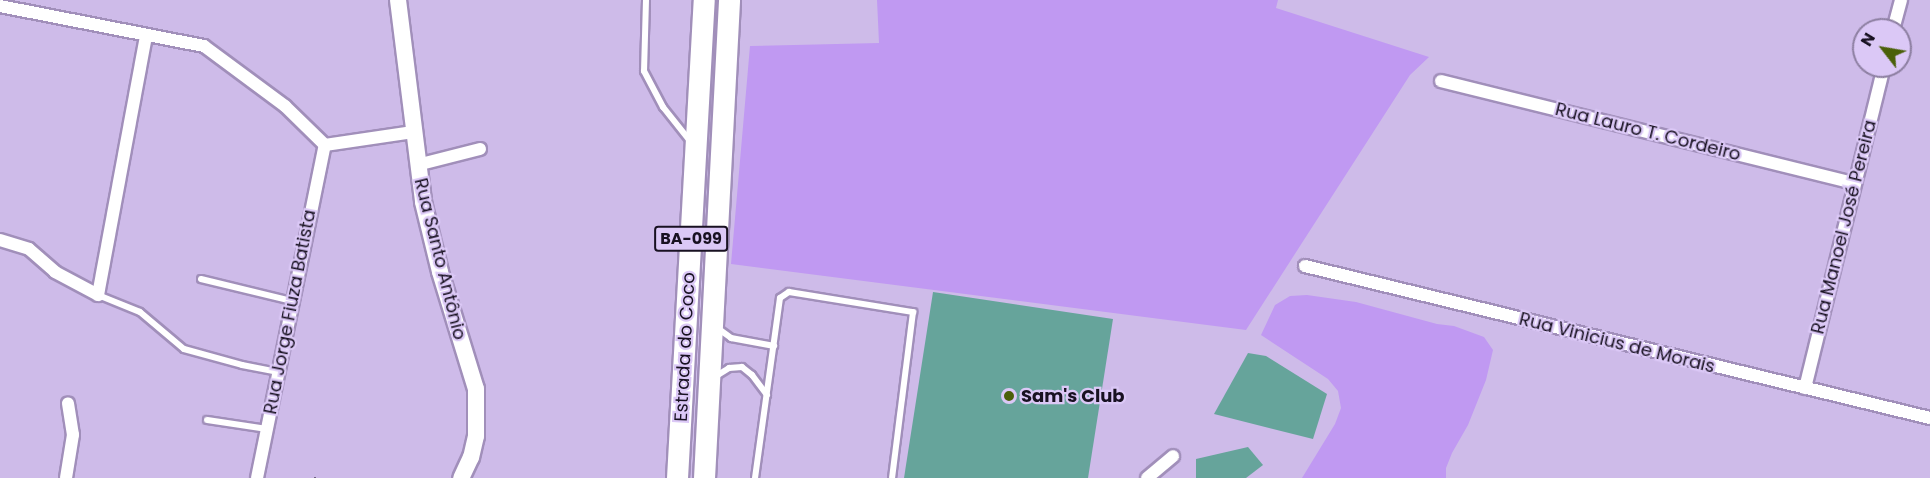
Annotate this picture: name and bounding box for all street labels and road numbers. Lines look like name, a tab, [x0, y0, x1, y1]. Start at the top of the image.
street label: Rua Lauro T. Cordeiro	[1553, 98, 1743, 166]
street label: Rua Manoel José Pereira	[1807, 118, 1881, 336]
street label: Rua Santo Antônio	[409, 176, 471, 342]
street label: Rua Jorge Fiuza Batista	[260, 208, 320, 416]
road number: BA-099	[654, 226, 728, 252]
street label: Estrada do Coco	[670, 272, 700, 422]
street label: Rua Vinicius de Morais	[1517, 308, 1717, 378]

